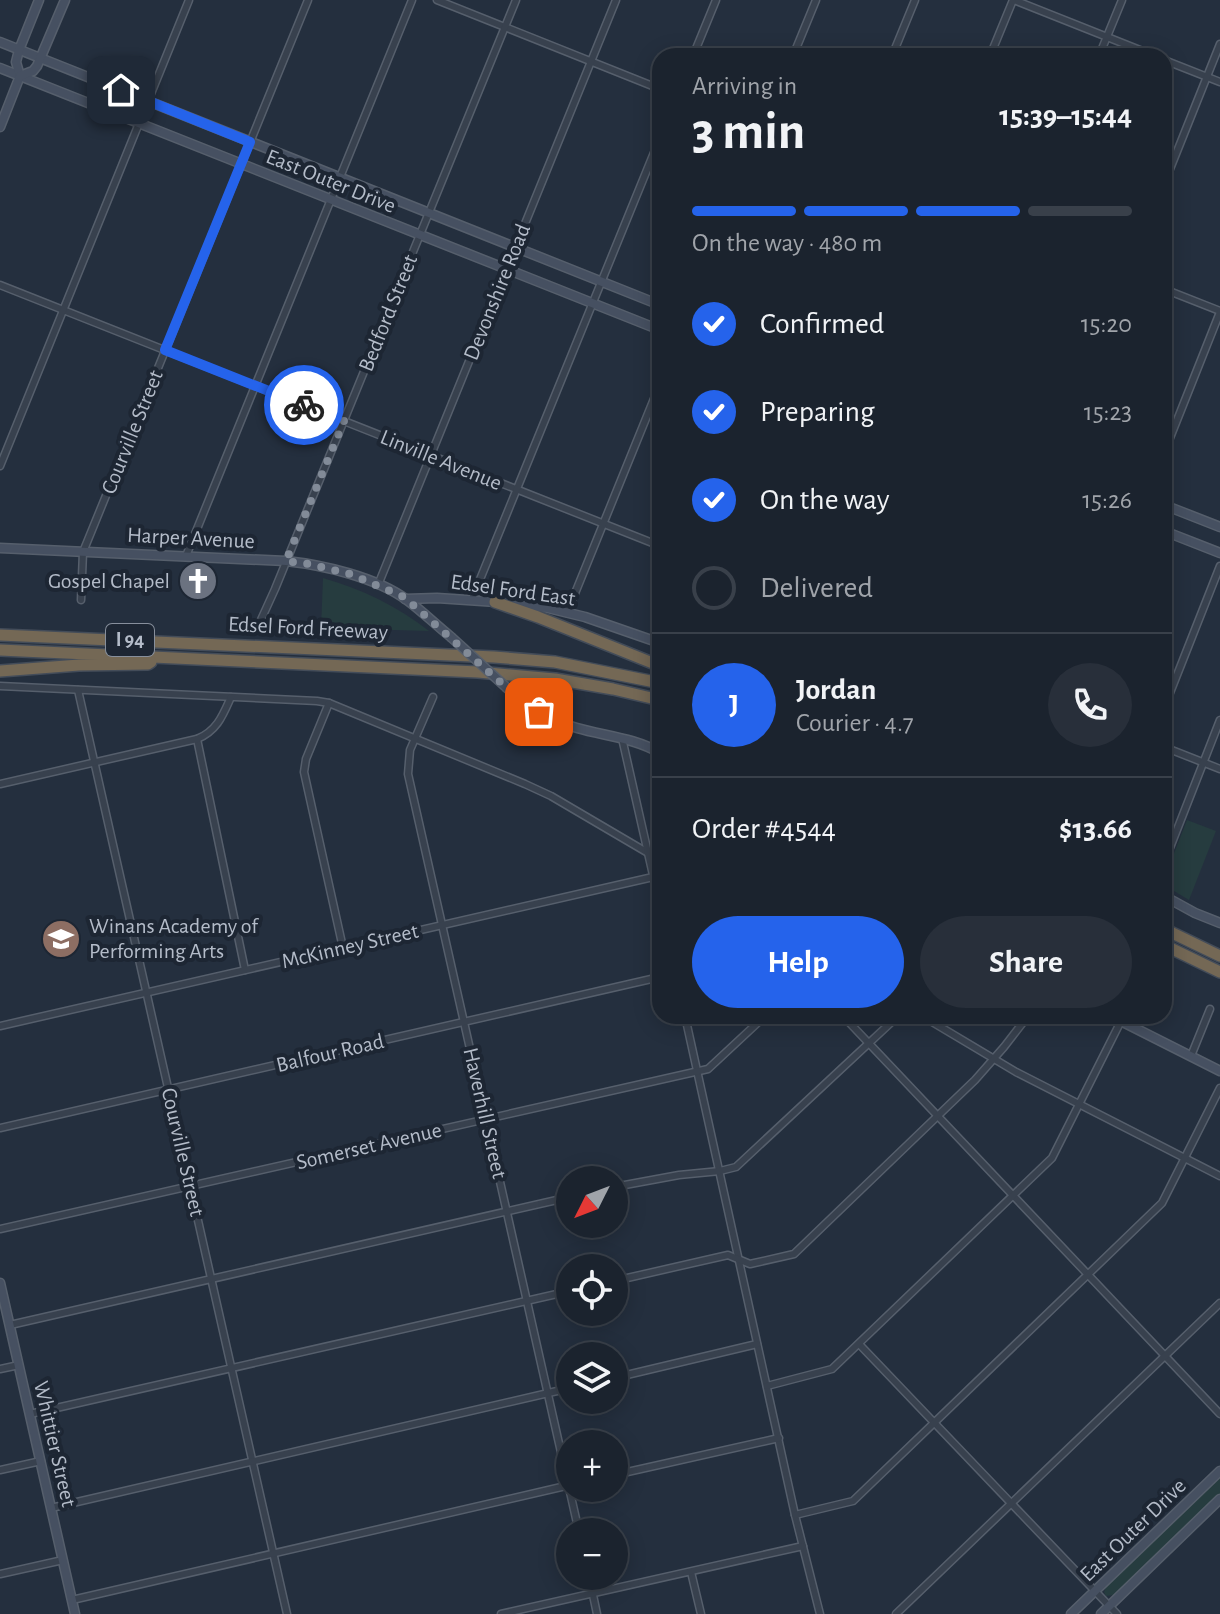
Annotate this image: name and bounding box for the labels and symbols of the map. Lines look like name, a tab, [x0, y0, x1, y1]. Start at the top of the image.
pin	[87, 56, 155, 124]
street label: East Outer Drive	[263, 145, 399, 217]
street label: Devonshire Road	[460, 221, 534, 363]
street label: Bedford Street	[355, 251, 421, 375]
courier	[264, 365, 344, 445]
street label: Courville Street	[97, 367, 167, 497]
street label: Linville Avenue	[377, 426, 505, 494]
street label: Harper Avenue	[127, 524, 255, 552]
church icon: Gospel Chapel	[177, 560, 219, 602]
place label: Gospel Chapel	[48, 570, 170, 592]
street label: Edsel Ford East	[449, 570, 577, 610]
street label: Edsel Ford Freeway	[227, 613, 389, 643]
road number: I 94	[106, 624, 154, 656]
pin	[505, 678, 573, 746]
place label: Winans Academy of Performing Arts	[89, 915, 259, 962]
school or university icon: Winans Academy of Performing Arts	[40, 918, 82, 960]
street label: McKinney Street	[280, 920, 420, 972]
street label: Balfour Road	[274, 1030, 386, 1076]
street label: Haverhill Street	[459, 1045, 511, 1181]
street label: Courville Street	[158, 1086, 208, 1218]
street label: Somerset Avenue	[294, 1119, 444, 1173]
north arrow	[556, 1166, 628, 1238]
street label: Whittier Street	[30, 1379, 80, 1509]
street label: East Outer Drive	[1076, 1474, 1190, 1586]

